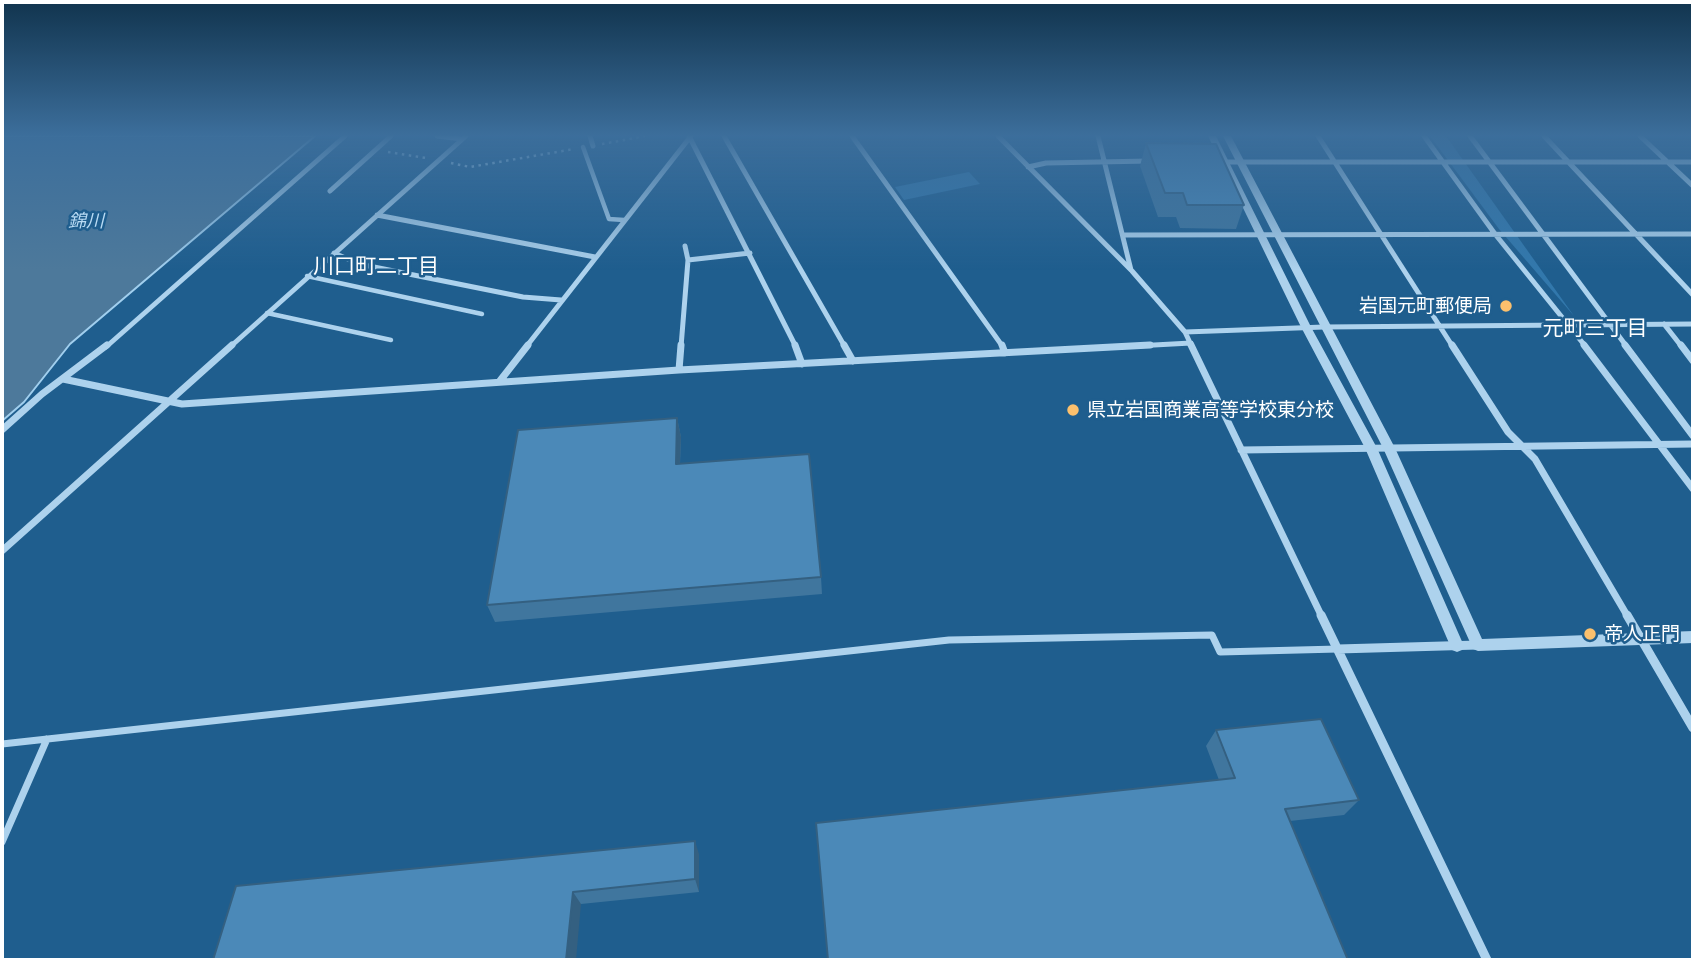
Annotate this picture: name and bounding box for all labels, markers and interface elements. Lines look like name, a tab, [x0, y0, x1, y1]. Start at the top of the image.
water label: 錦川	[68, 210, 104, 232]
district label: 川口町二丁目	[313, 253, 439, 279]
place label: 岩国元町郵便局	[1359, 295, 1492, 317]
marker: 岩国元町郵便局	[1498, 298, 1514, 314]
district label: 元町三丁目	[1543, 315, 1647, 341]
place label: 県立岩国商業高等学校東分校	[1087, 399, 1334, 421]
marker: 県立岩国商業高等学校東分校	[1065, 402, 1081, 418]
place label: 帝人正門	[1604, 623, 1680, 645]
marker: 帝人正門	[1582, 626, 1598, 642]

